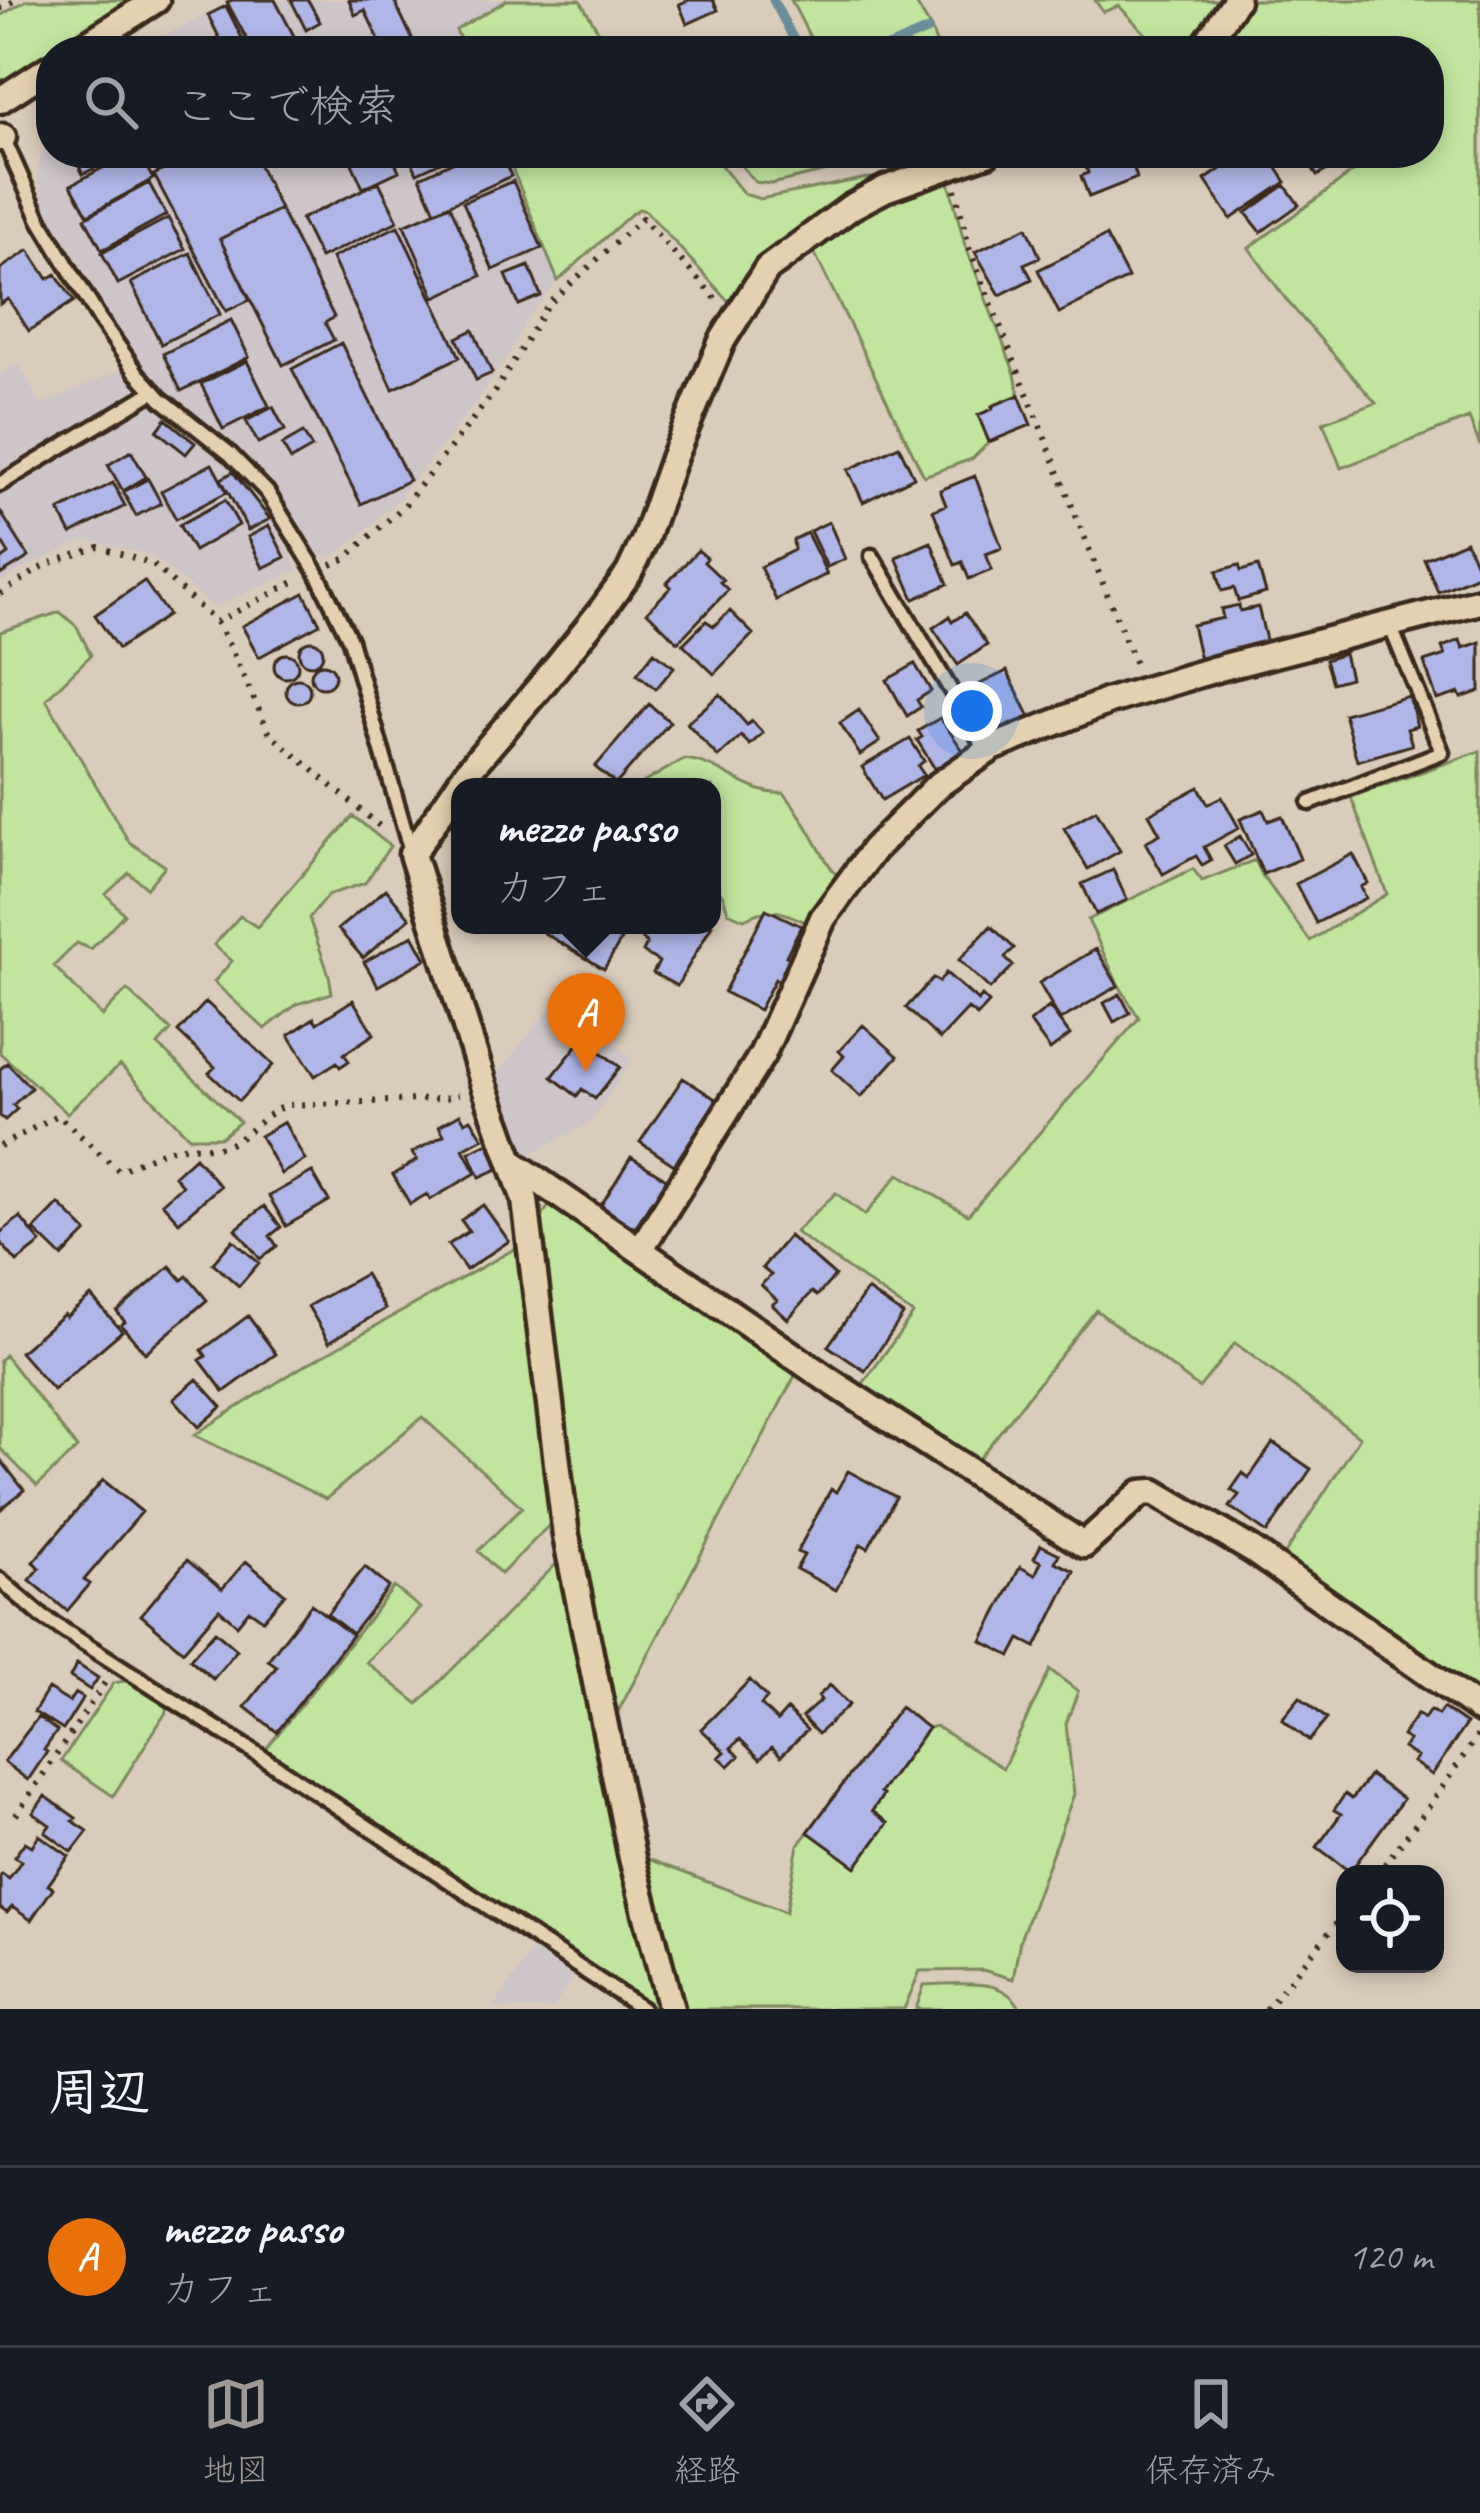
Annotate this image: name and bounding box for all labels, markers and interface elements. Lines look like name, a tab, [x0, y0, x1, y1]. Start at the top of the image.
search box	[36, 36, 1444, 168]
icon: search	[78, 69, 144, 135]
text: ここで検索	[174, 78, 399, 135]
your location	[942, 681, 1002, 741]
popup	[451, 778, 721, 934]
text: mezzo passo	[496, 799, 676, 856]
text: カフェ	[496, 864, 613, 913]
pin: A	[547, 973, 625, 1072]
map controls	[1336, 1865, 1444, 1973]
button: locate	[1336, 1865, 1444, 1973]
text: 周辺	[48, 2060, 150, 2124]
text: mezzo passo	[162, 2200, 342, 2257]
text: A	[77, 2232, 97, 2281]
text: 120 m	[1348, 2232, 1432, 2281]
text: カフェ	[162, 2265, 279, 2314]
tab: 地図	[203, 2371, 269, 2491]
tab: 経路	[674, 2371, 740, 2491]
tab: 保存済み	[1145, 2371, 1277, 2491]

